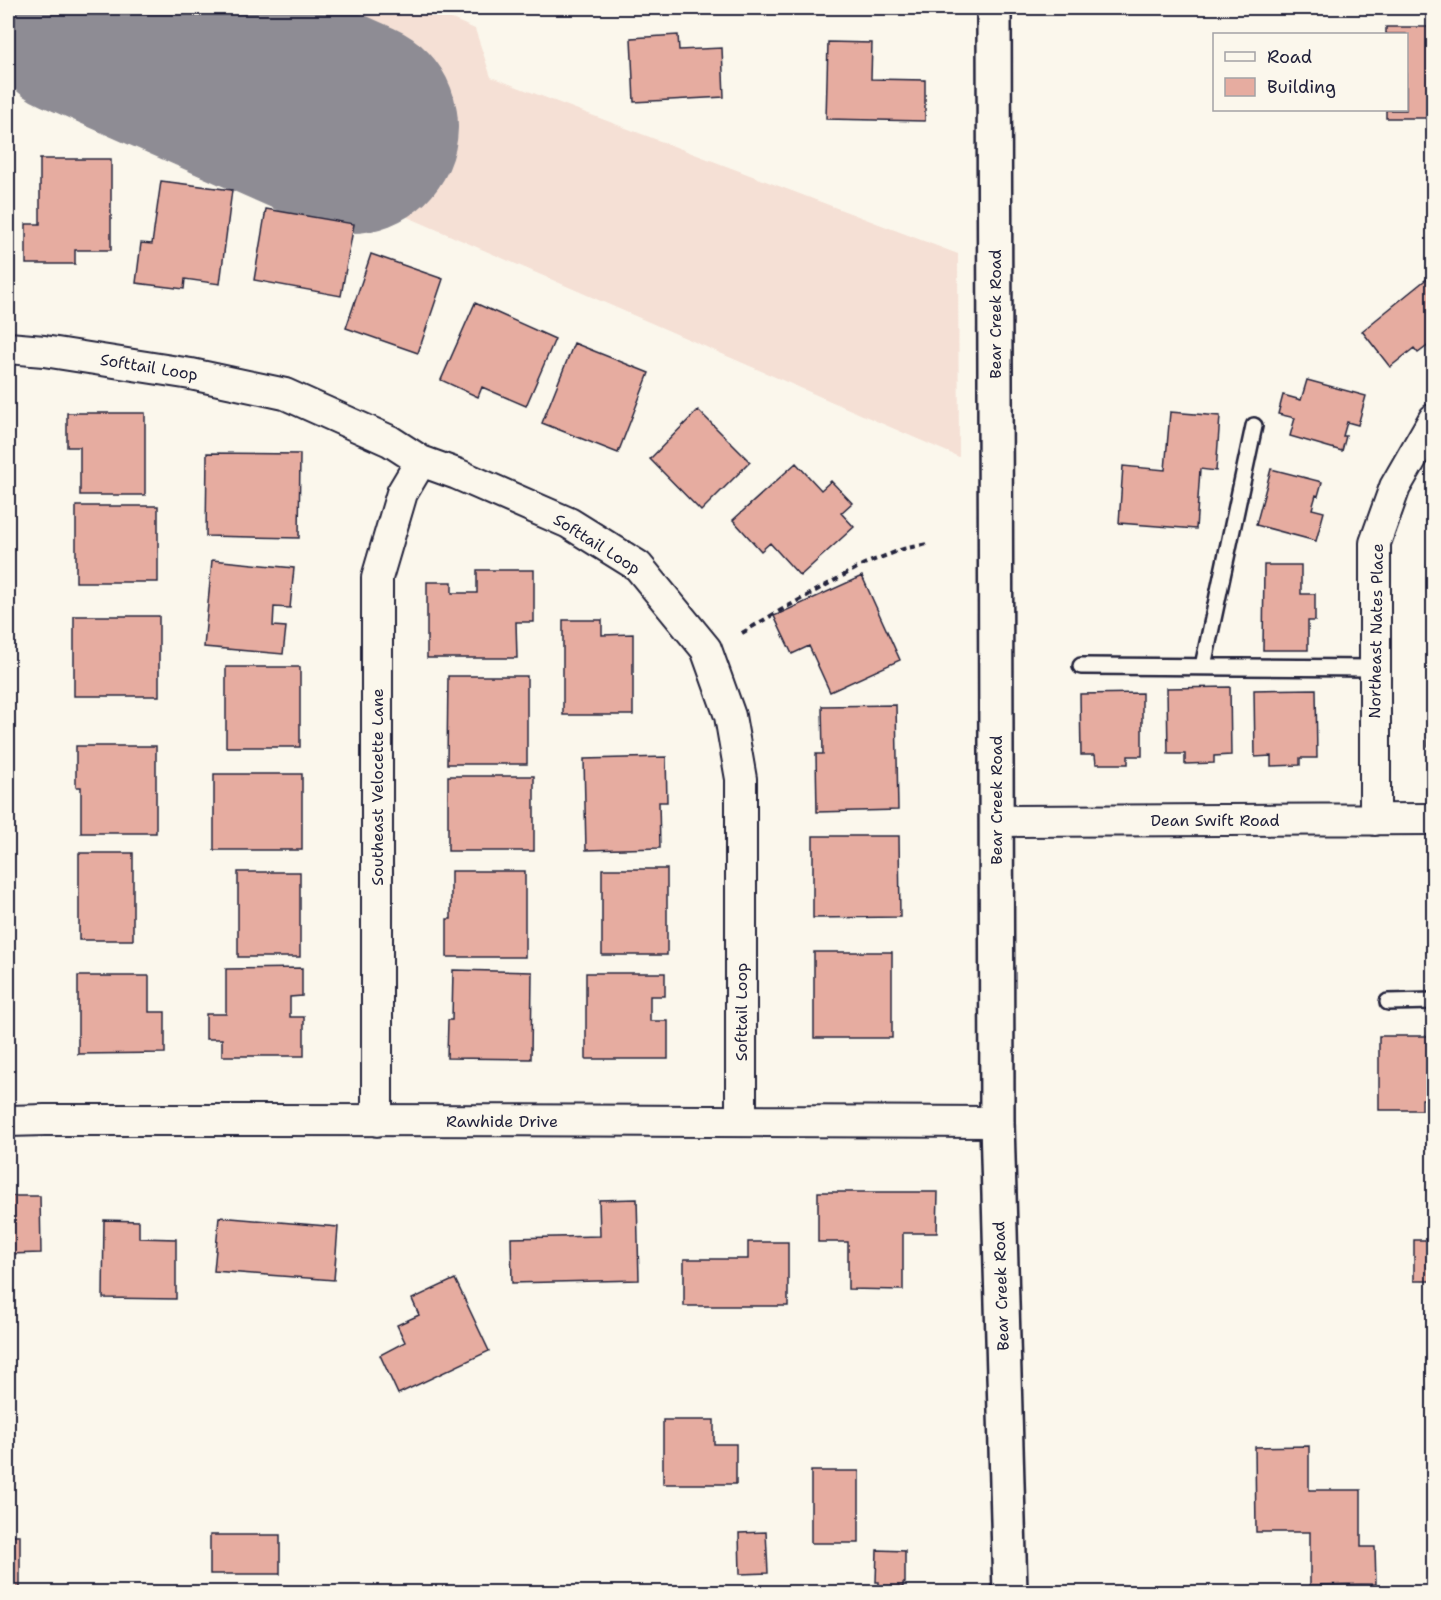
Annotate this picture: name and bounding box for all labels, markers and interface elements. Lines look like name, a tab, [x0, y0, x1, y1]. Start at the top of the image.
legend	[1213, 33, 1408, 111]
text: Road	[1267, 45, 1312, 69]
text: Building	[1267, 75, 1336, 99]
street label: Bear Creek Road	[985, 249, 1006, 379]
street label: Softtail Loop	[99, 349, 199, 385]
street label: Softtail Loop	[550, 509, 644, 579]
street label: Northeast Nates Place	[1364, 543, 1388, 719]
street label: Southeast Velocette Lane	[367, 688, 388, 886]
street label: Bear Creek Road	[986, 735, 1007, 865]
street label: Dean Swift Road	[1150, 810, 1280, 831]
street label: Softtail Loop	[731, 963, 752, 1061]
street label: Rawhide Drive	[446, 1111, 558, 1132]
street label: Bear Creek Road	[988, 1221, 1014, 1351]

